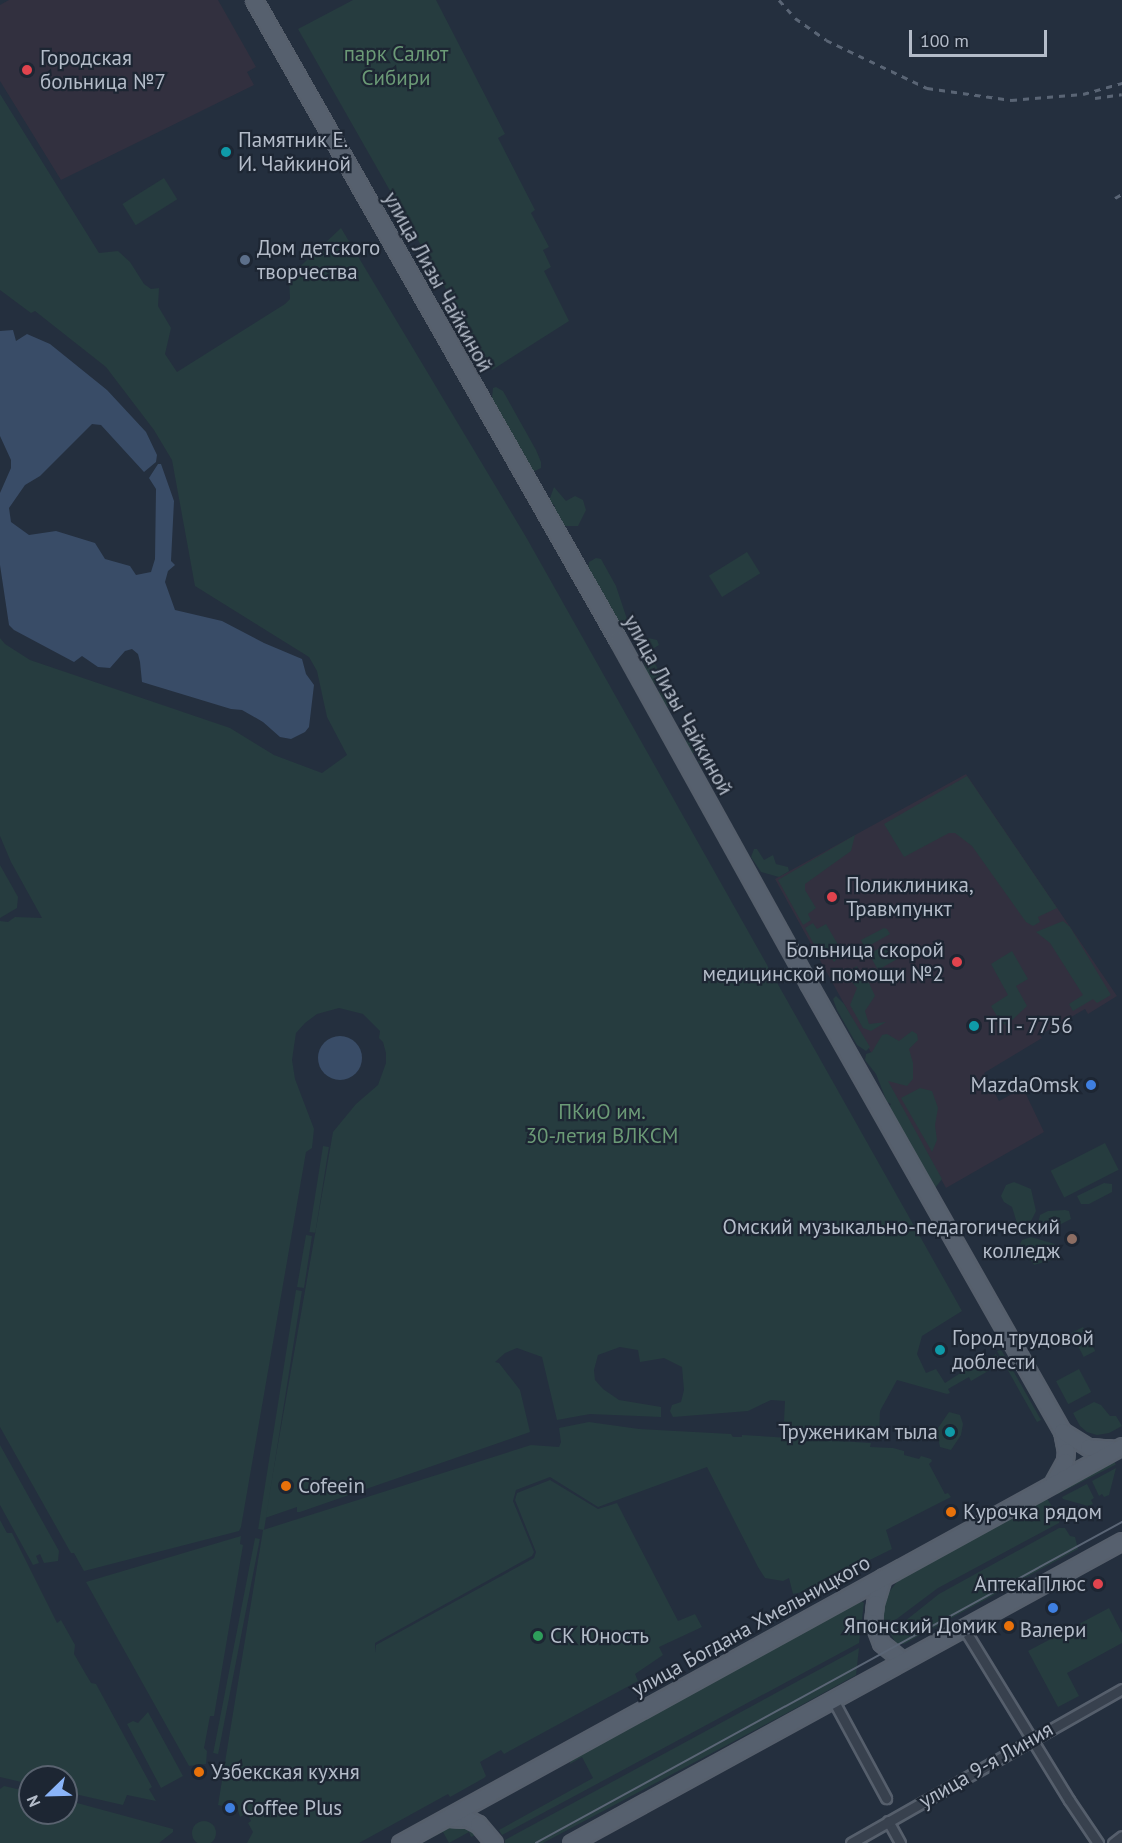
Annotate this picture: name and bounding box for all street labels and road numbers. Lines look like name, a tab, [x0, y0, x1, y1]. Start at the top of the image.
street label: улица Лизы Чайкиной	[378, 187, 498, 377]
street label: улица Лизы Чайкиной	[618, 610, 738, 800]
street label: улица Богдана Хмельницкого	[627, 1550, 875, 1702]
street label: улица 9-я Линия	[914, 1716, 1058, 1814]

